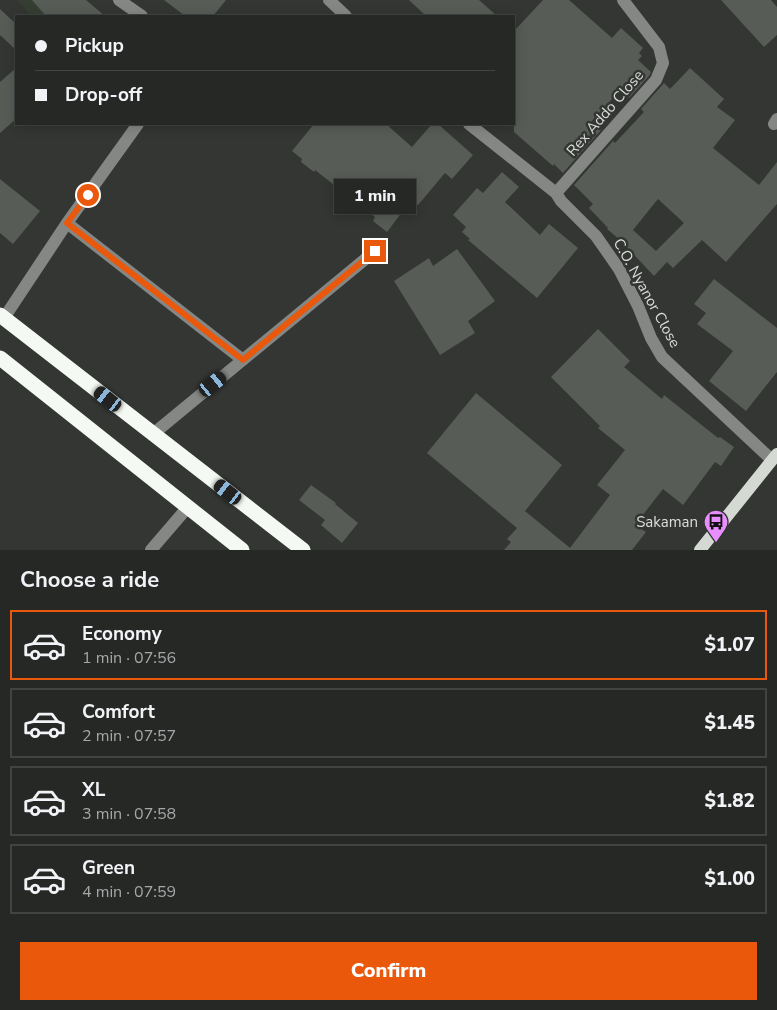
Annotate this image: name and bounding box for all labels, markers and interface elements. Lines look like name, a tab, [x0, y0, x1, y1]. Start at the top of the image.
text: Pickup	[65, 33, 124, 59]
street label: Rex Addo Close	[562, 66, 648, 160]
text: Drop-off	[65, 82, 142, 108]
callout: 1 min	[334, 178, 416, 214]
route start	[77, 184, 99, 206]
text: 1 min	[354, 185, 396, 207]
street label: C.O. Nyanor Close	[609, 235, 685, 351]
route end	[364, 240, 386, 262]
car	[196, 369, 229, 399]
car	[91, 384, 124, 414]
car	[211, 477, 244, 507]
bus stop icon: Sakaman	[703, 509, 729, 543]
place label: Sakaman	[636, 512, 698, 532]
text: Choose a ride	[20, 565, 159, 595]
text: Economy	[82, 621, 162, 647]
icon: car	[22, 623, 67, 668]
text: $1.07	[704, 632, 755, 658]
text: 1 min · 07:56	[82, 647, 176, 669]
text: Comfort	[82, 699, 155, 725]
icon: car	[22, 701, 67, 746]
text: $1.45	[704, 710, 755, 736]
text: 2 min · 07:57	[82, 725, 176, 747]
text: XL	[82, 777, 105, 803]
icon: car	[22, 779, 67, 824]
text: $1.82	[704, 788, 755, 814]
text: 3 min · 07:58	[82, 803, 176, 825]
text: Green	[82, 855, 135, 881]
icon: car	[22, 857, 67, 902]
text: $1.00	[704, 866, 755, 892]
text: 4 min · 07:59	[82, 881, 176, 903]
button: Confirm	[20, 942, 757, 1000]

